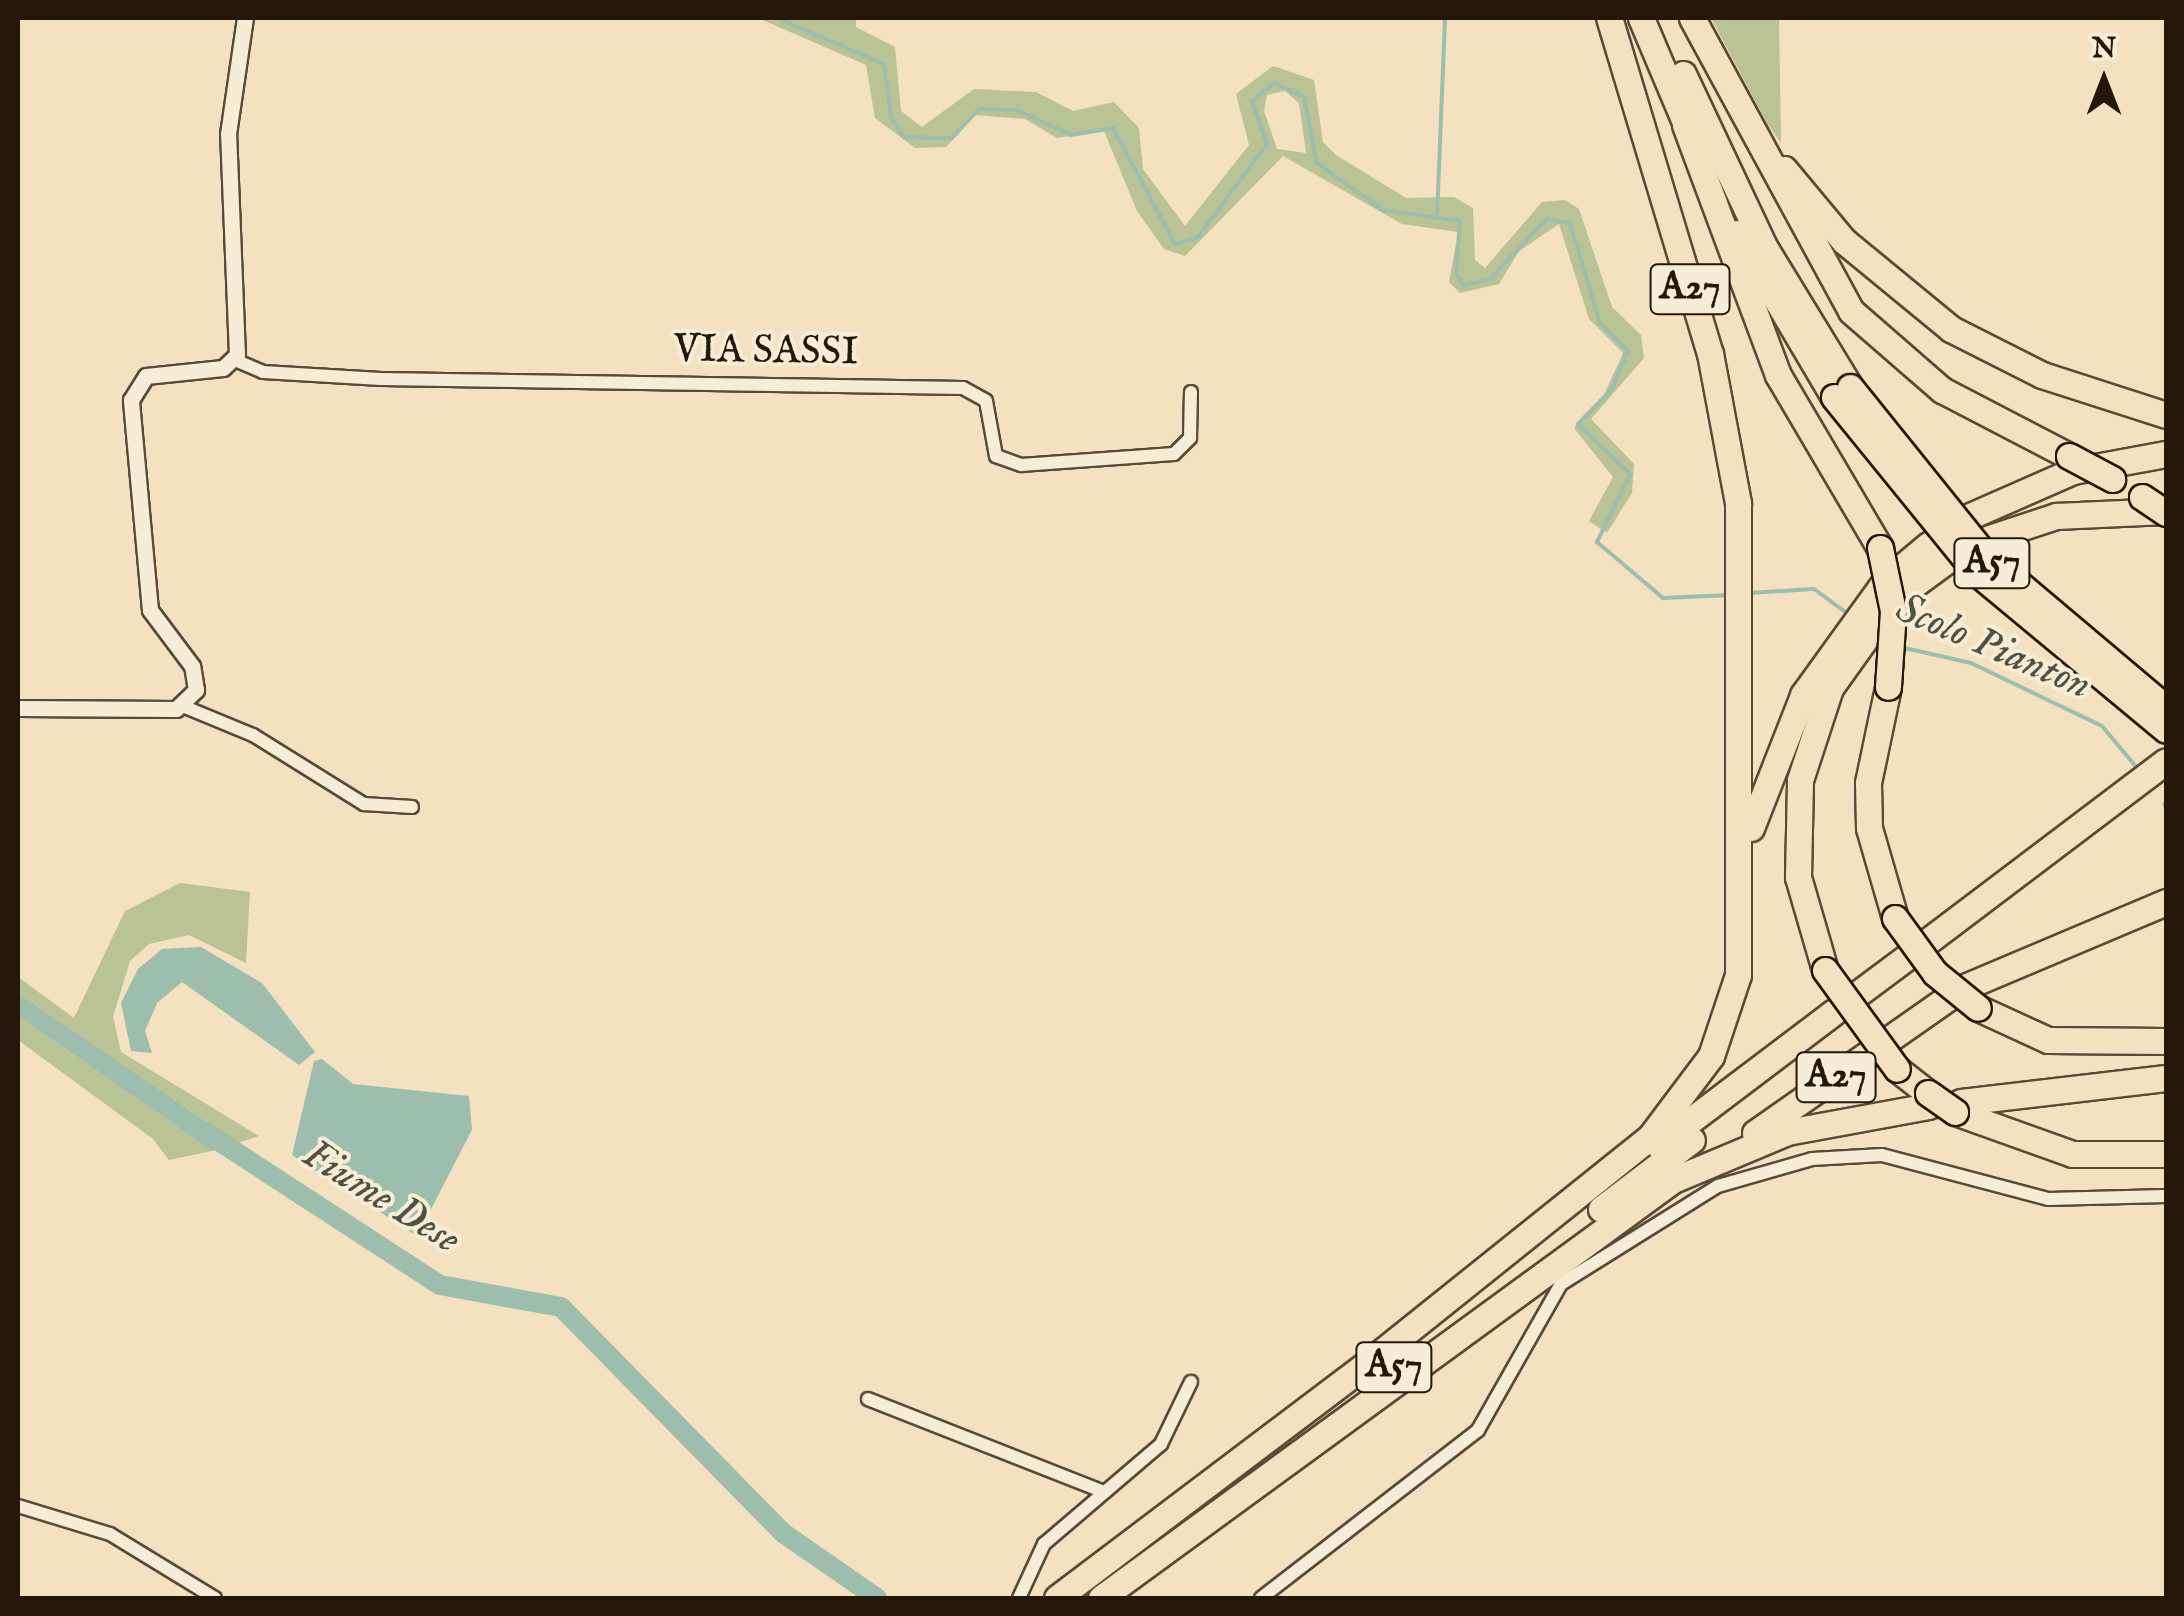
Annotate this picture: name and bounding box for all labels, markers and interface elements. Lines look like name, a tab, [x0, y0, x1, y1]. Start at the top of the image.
north arrow	[2054, 30, 2154, 130]
text: N	[2092, 32, 2116, 67]
road number: A27	[1648, 256, 1732, 322]
street label: VIA SASSI	[673, 326, 859, 378]
road number: A57	[1952, 530, 2032, 596]
water label: Scolo Pianton	[1888, 584, 2098, 712]
road number: A27	[1794, 1044, 1878, 1110]
water label: Fiume Dese	[293, 1130, 469, 1266]
road number: A57	[1354, 1334, 1434, 1400]

